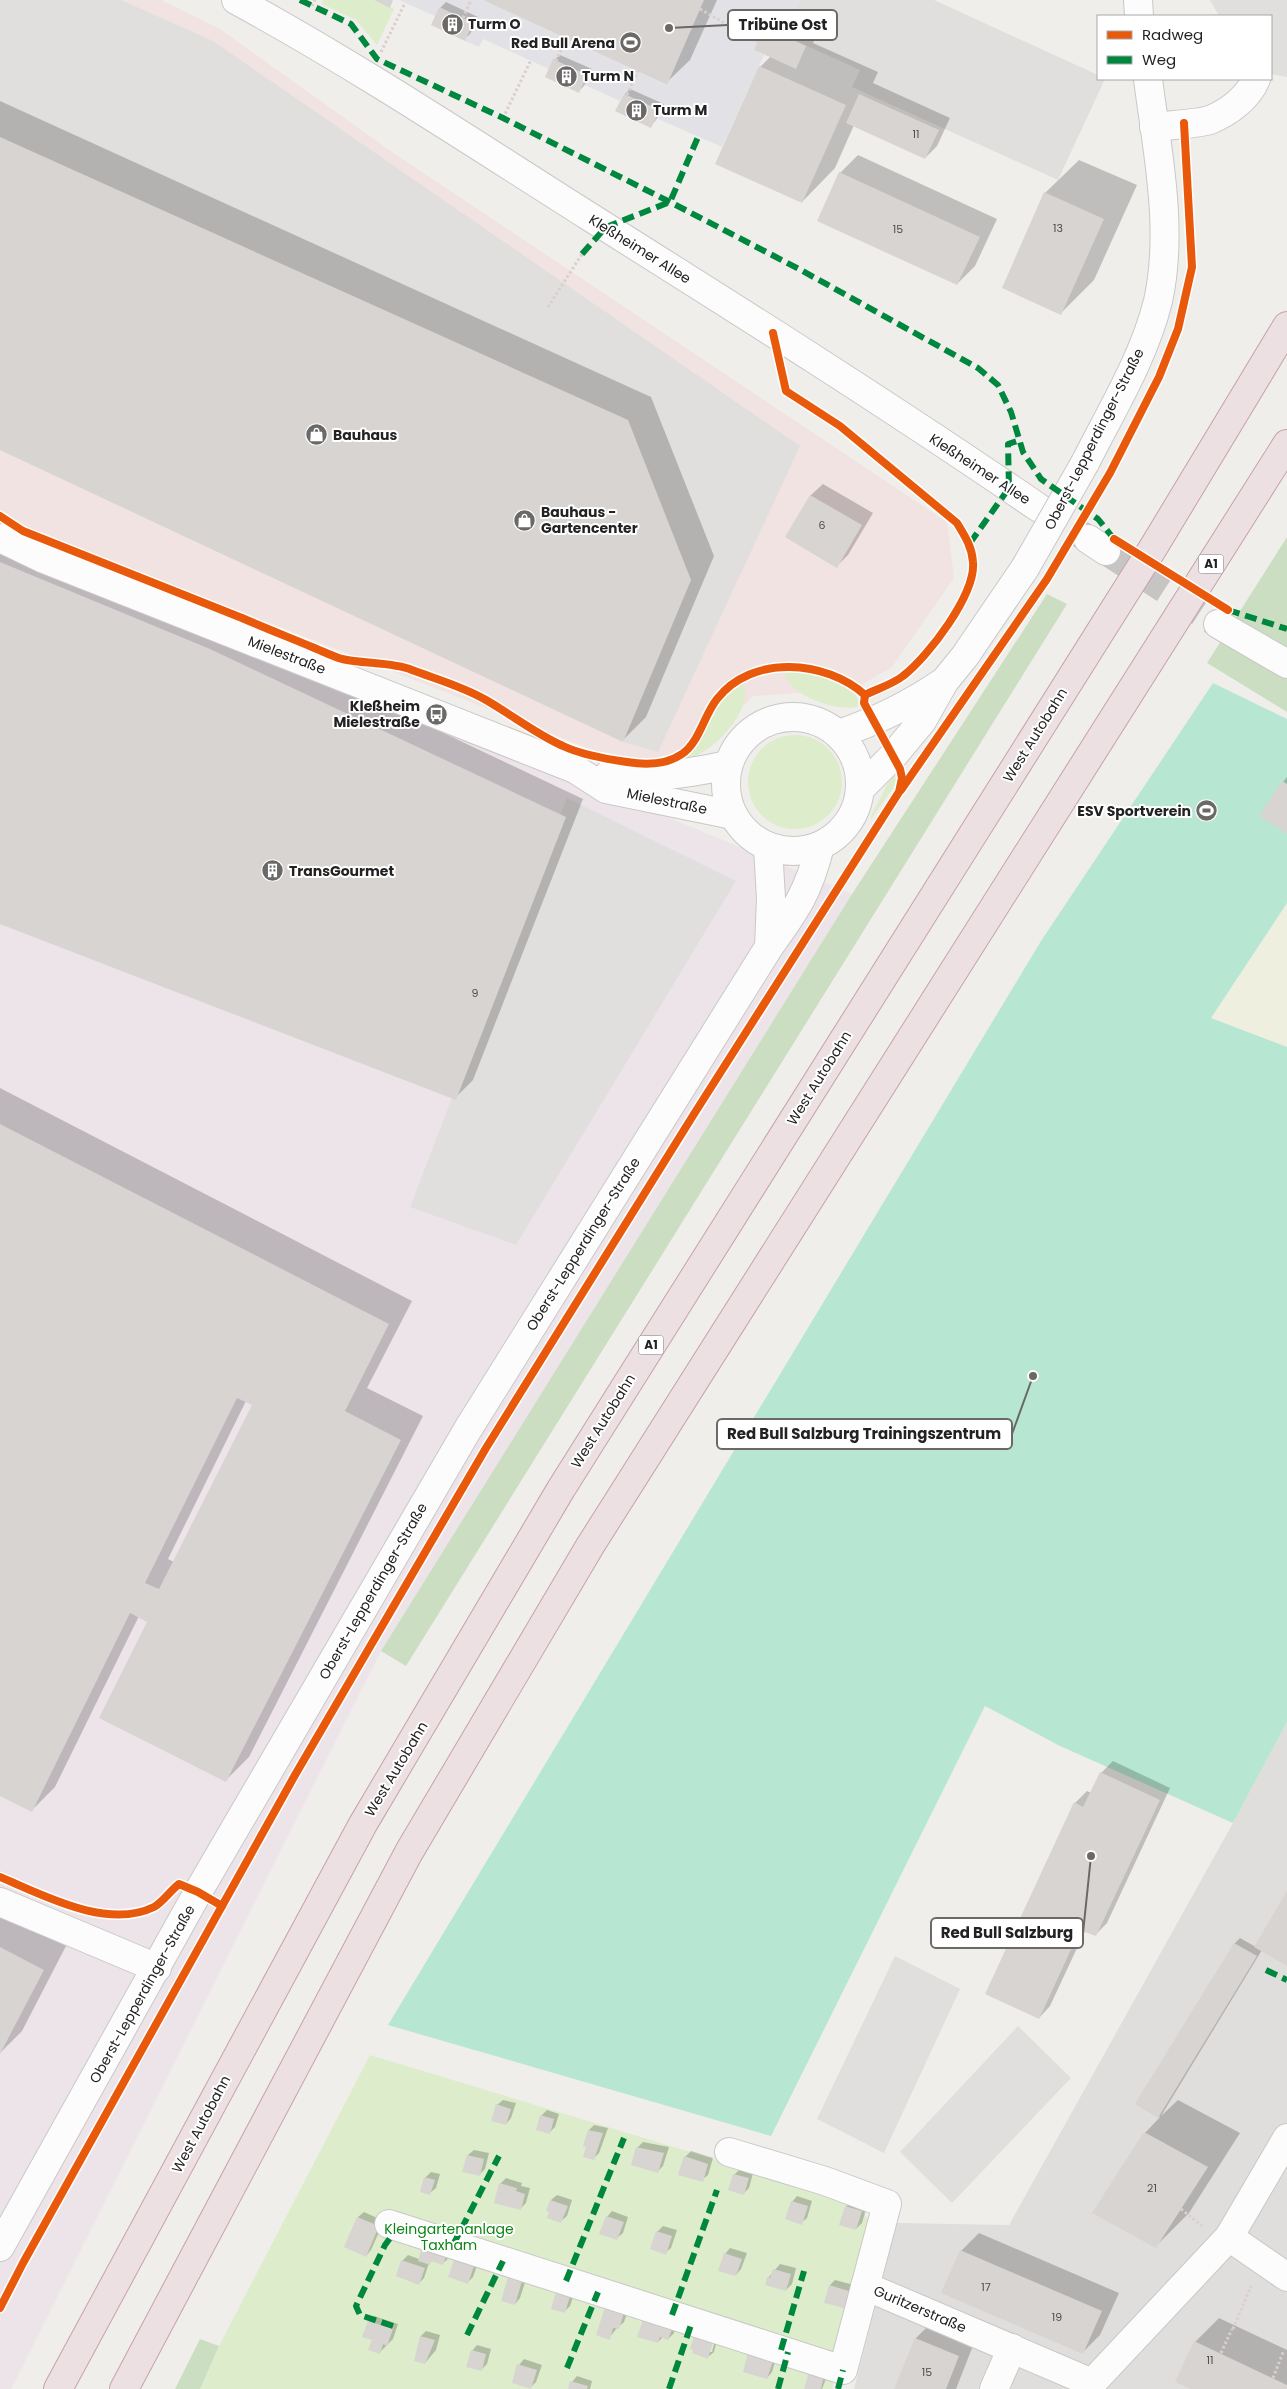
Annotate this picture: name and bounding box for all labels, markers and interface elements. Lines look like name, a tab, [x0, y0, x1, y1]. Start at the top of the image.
callout: Tribüne Ost	[728, 10, 837, 40]
building icon: Turm O	[440, 12, 464, 36]
place label: Turm O	[468, 14, 521, 34]
text: Tribüne Ost	[739, 14, 827, 35]
legend	[1097, 15, 1272, 80]
text: Radweg	[1142, 24, 1203, 45]
sports icon: Red Bull Arena	[619, 31, 643, 55]
place label: Red Bull Arena	[511, 33, 615, 53]
text: Weg	[1142, 49, 1176, 70]
building icon: Turm N	[554, 64, 578, 88]
place label: Turm N	[582, 66, 634, 86]
building icon: Turm M	[625, 98, 649, 122]
place label: Turm M	[653, 100, 707, 120]
house number: 11	[912, 126, 920, 142]
street label: Kleßheimer Allee	[585, 210, 695, 289]
house number: 13	[1053, 220, 1063, 236]
house number: 15	[893, 221, 903, 237]
street label: Oberst-Lepperdinger-Straße	[1039, 345, 1149, 533]
shop icon: Bauhaus	[305, 423, 329, 447]
place label: Bauhaus	[333, 425, 398, 445]
street label: Kleßheimer Allee	[926, 429, 1035, 509]
place label: Bauhaus - Gartencenter	[541, 502, 638, 538]
shop icon: Bauhaus - Gartencenter	[513, 508, 537, 532]
house number: 6	[819, 517, 826, 533]
road number: A1	[1198, 554, 1224, 574]
street label: Mielestraße	[245, 631, 329, 679]
street label: West Autobahn	[998, 684, 1072, 786]
place label: Kleßheim Mielestraße	[333, 696, 420, 732]
bus stop icon: Kleßheim Mielestraße	[424, 702, 448, 726]
street label: Mielestraße	[625, 783, 709, 819]
sports icon: ESV Sportverein	[1195, 799, 1219, 823]
place label: ESV Sportverein	[1077, 801, 1191, 821]
building icon: TransGourmet	[261, 859, 285, 883]
place label: TransGourmet	[289, 861, 394, 881]
house number: 9	[472, 985, 479, 1001]
street label: West Autobahn	[782, 1027, 856, 1129]
street label: Oberst-Lepperdinger-Straße	[521, 1153, 645, 1335]
road number: A1	[638, 1336, 664, 1354]
street label: West Autobahn	[566, 1370, 640, 1472]
callout: Red Bull Salzburg Trainingszentrum	[717, 1419, 1012, 1449]
text: Red Bull Salzburg Trainingszentrum	[727, 1423, 1001, 1444]
street label: Oberst-Lepperdinger-Straße	[314, 1499, 432, 1683]
street label: West Autobahn	[360, 1718, 432, 1820]
street label: Oberst-Lepperdinger-Straße	[84, 1901, 200, 2087]
callout: Red Bull Salzburg	[931, 1918, 1083, 1948]
text: Red Bull Salzburg	[941, 1922, 1073, 1943]
street label: West Autobahn	[167, 2072, 235, 2176]
house number: 21	[1147, 2180, 1157, 2196]
park label: Kleingartenanlage Taxham	[384, 2219, 514, 2255]
house number: 17	[981, 2279, 991, 2295]
street label: Guritzerstraße	[870, 2280, 970, 2338]
house number: 19	[1052, 2309, 1062, 2325]
house number: 11	[1206, 2352, 1214, 2368]
house number: 15	[922, 2364, 932, 2380]

